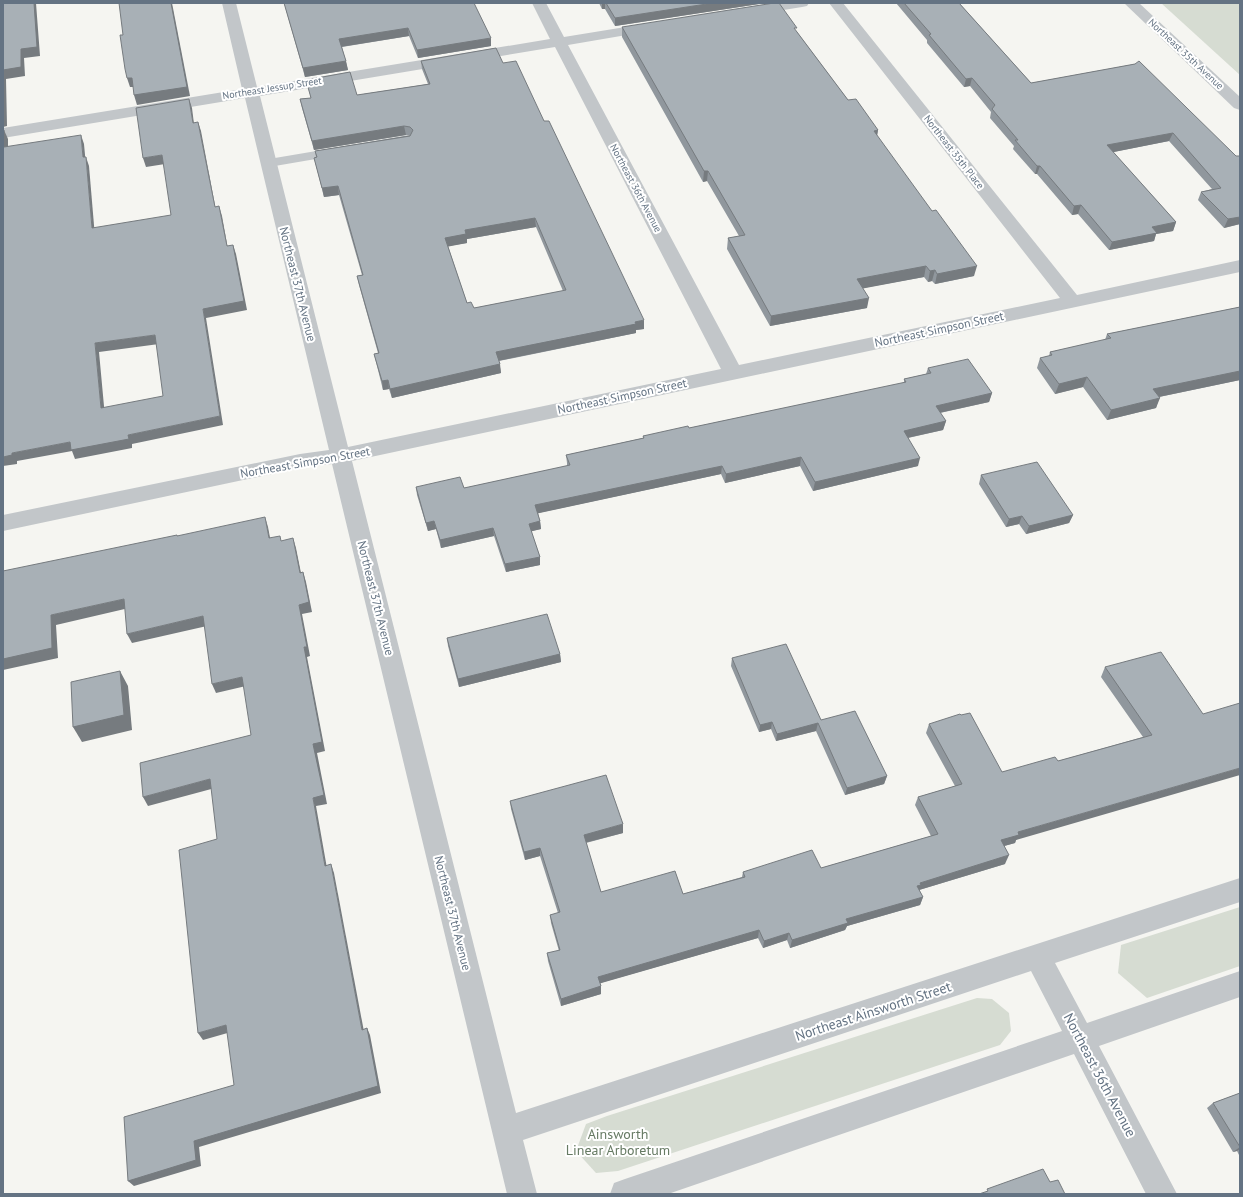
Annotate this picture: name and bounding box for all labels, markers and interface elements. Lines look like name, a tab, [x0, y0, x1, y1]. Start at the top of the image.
street label: Northeast 35th Avenue	[1146, 16, 1226, 92]
street label: Northeast Jessup Street	[221, 74, 323, 102]
street label: Northeast 35th Place	[921, 112, 987, 192]
street label: Northeast 36th Avenue	[607, 142, 665, 234]
street label: Northeast 37th Avenue	[276, 225, 320, 343]
street label: Northeast Simpson Street	[873, 308, 1005, 350]
street label: Northeast Simpson Street	[556, 375, 688, 417]
street label: Northeast Simpson Street	[239, 443, 371, 481]
street label: Northeast 37th Avenue	[354, 539, 398, 657]
street label: Northeast 37th Avenue	[431, 854, 475, 972]
street label: Northeast Ainsworth Street	[793, 977, 953, 1045]
street label: Northeast 36th Avenue	[1060, 1010, 1140, 1140]
park label: Ainsworth Linear Arboretum	[566, 1125, 670, 1159]

